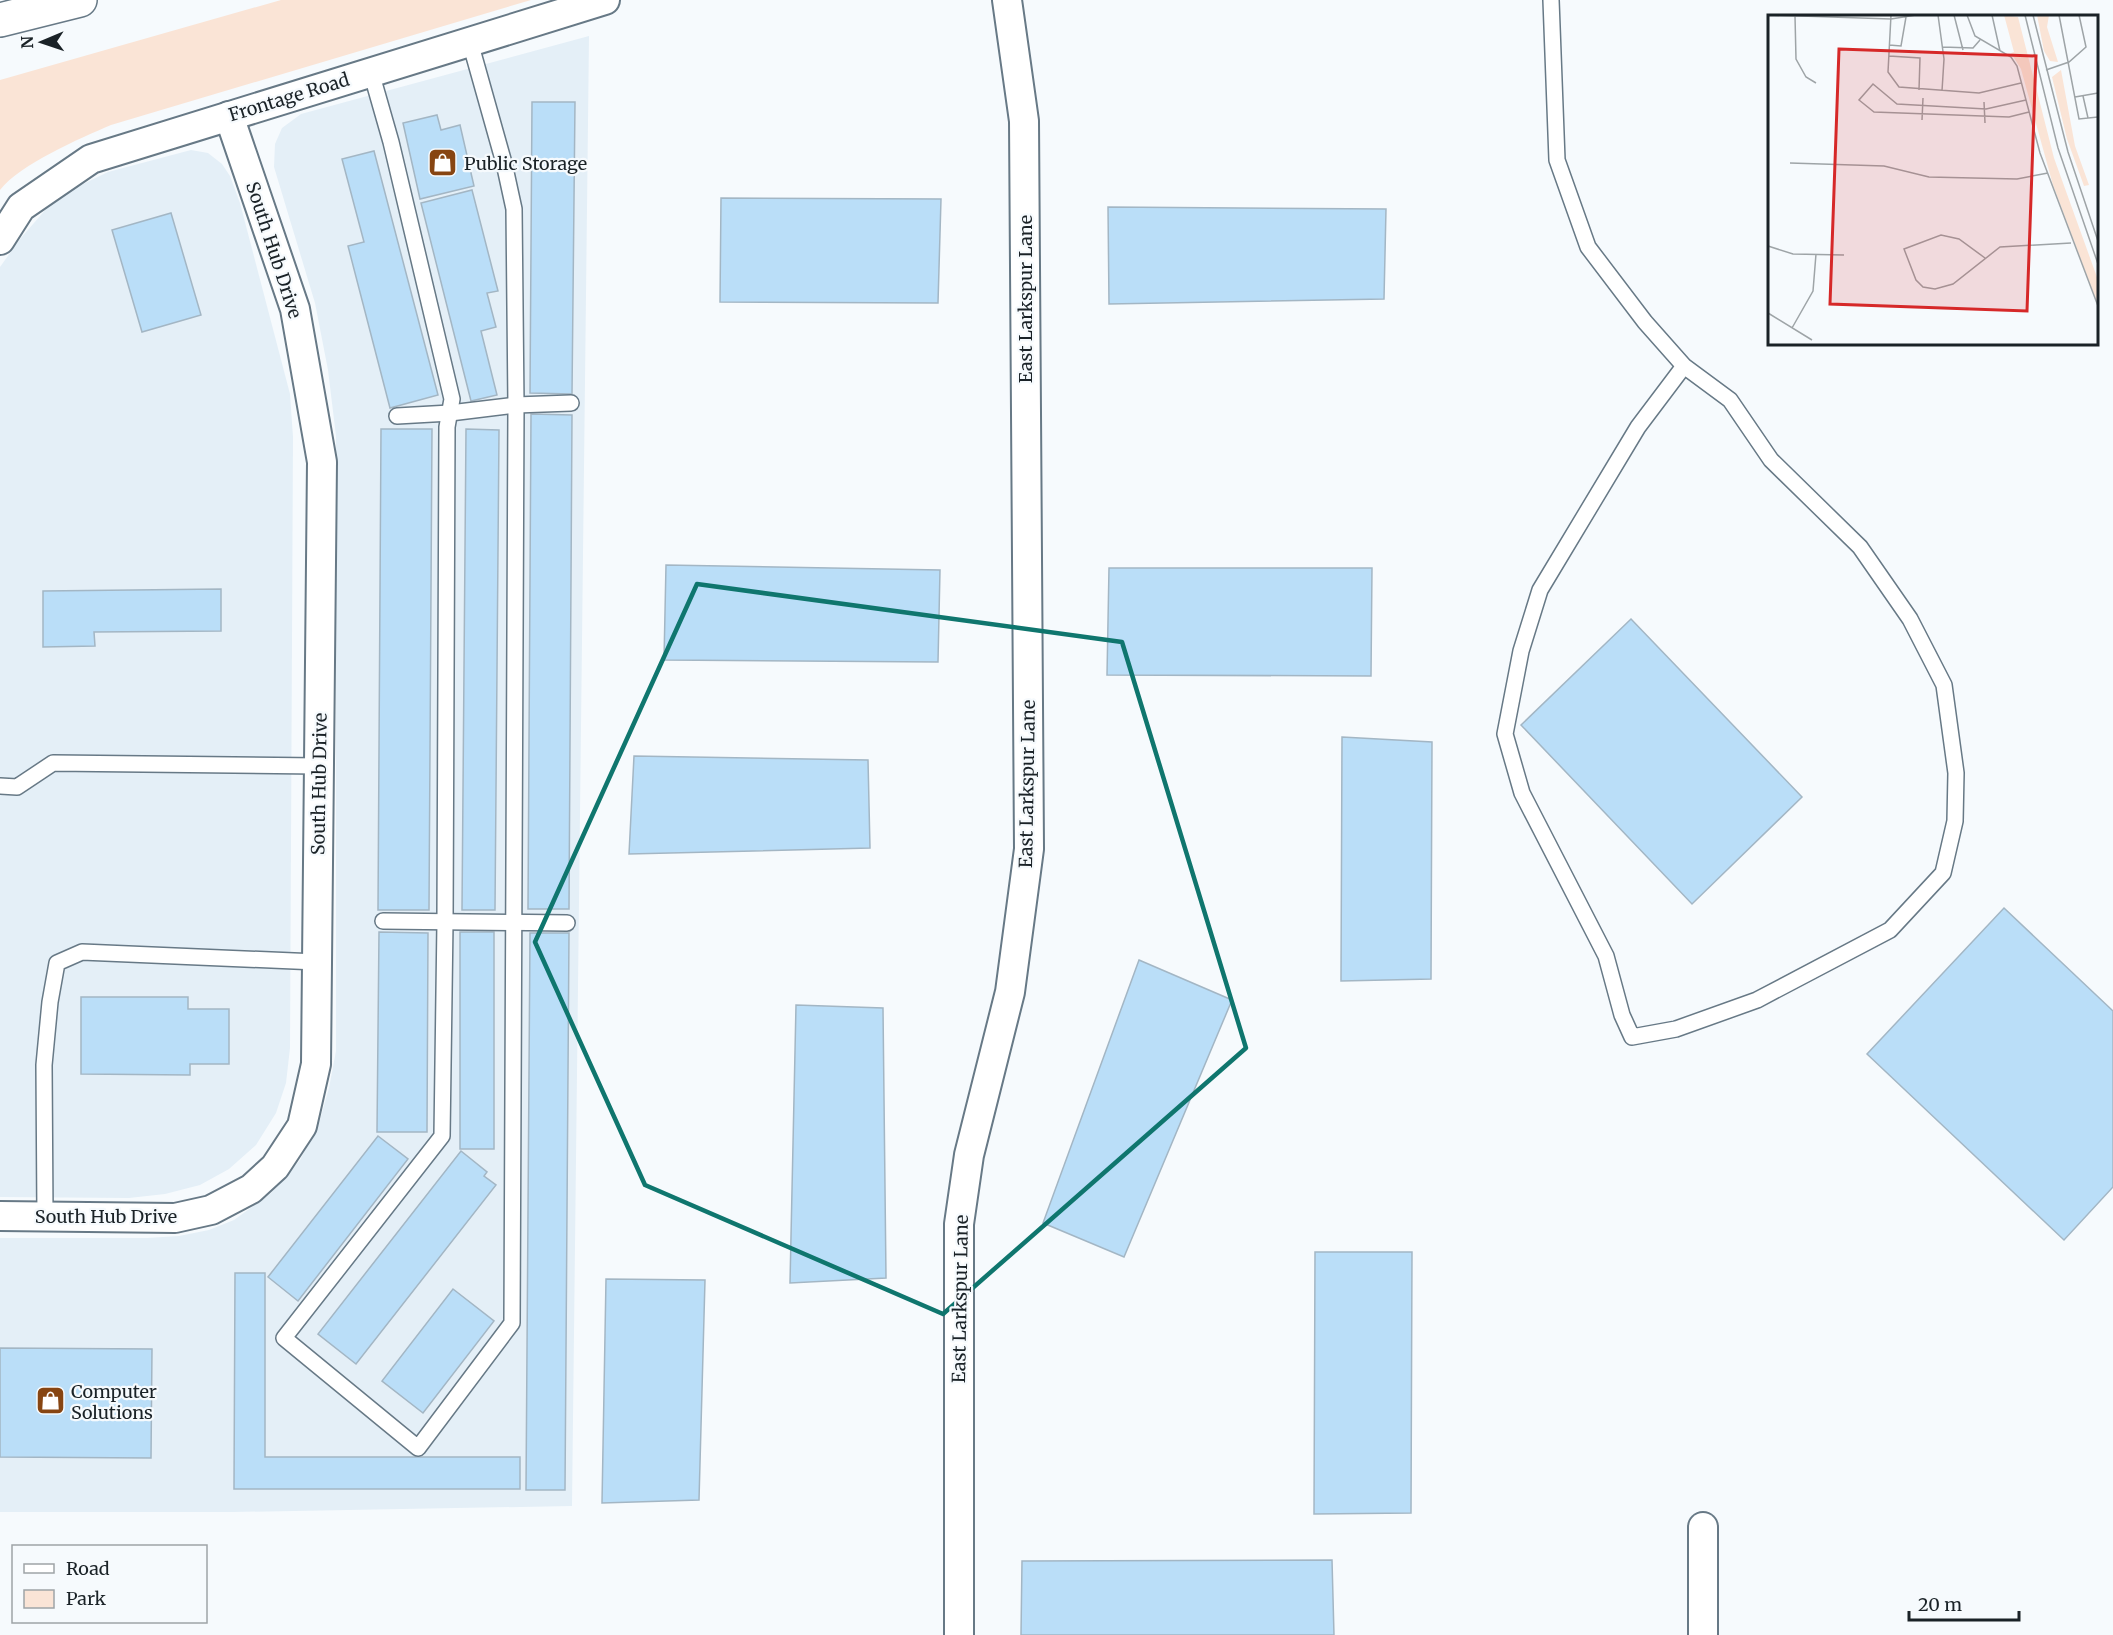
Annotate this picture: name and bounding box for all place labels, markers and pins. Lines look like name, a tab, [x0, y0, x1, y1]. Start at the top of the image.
shop icon: Public Storage	[427, 147, 459, 179]
place label: Public Storage	[464, 152, 587, 175]
place label: Computer Solutions	[71, 1380, 157, 1424]
shop icon: Computer Solutions	[34, 1385, 66, 1417]

